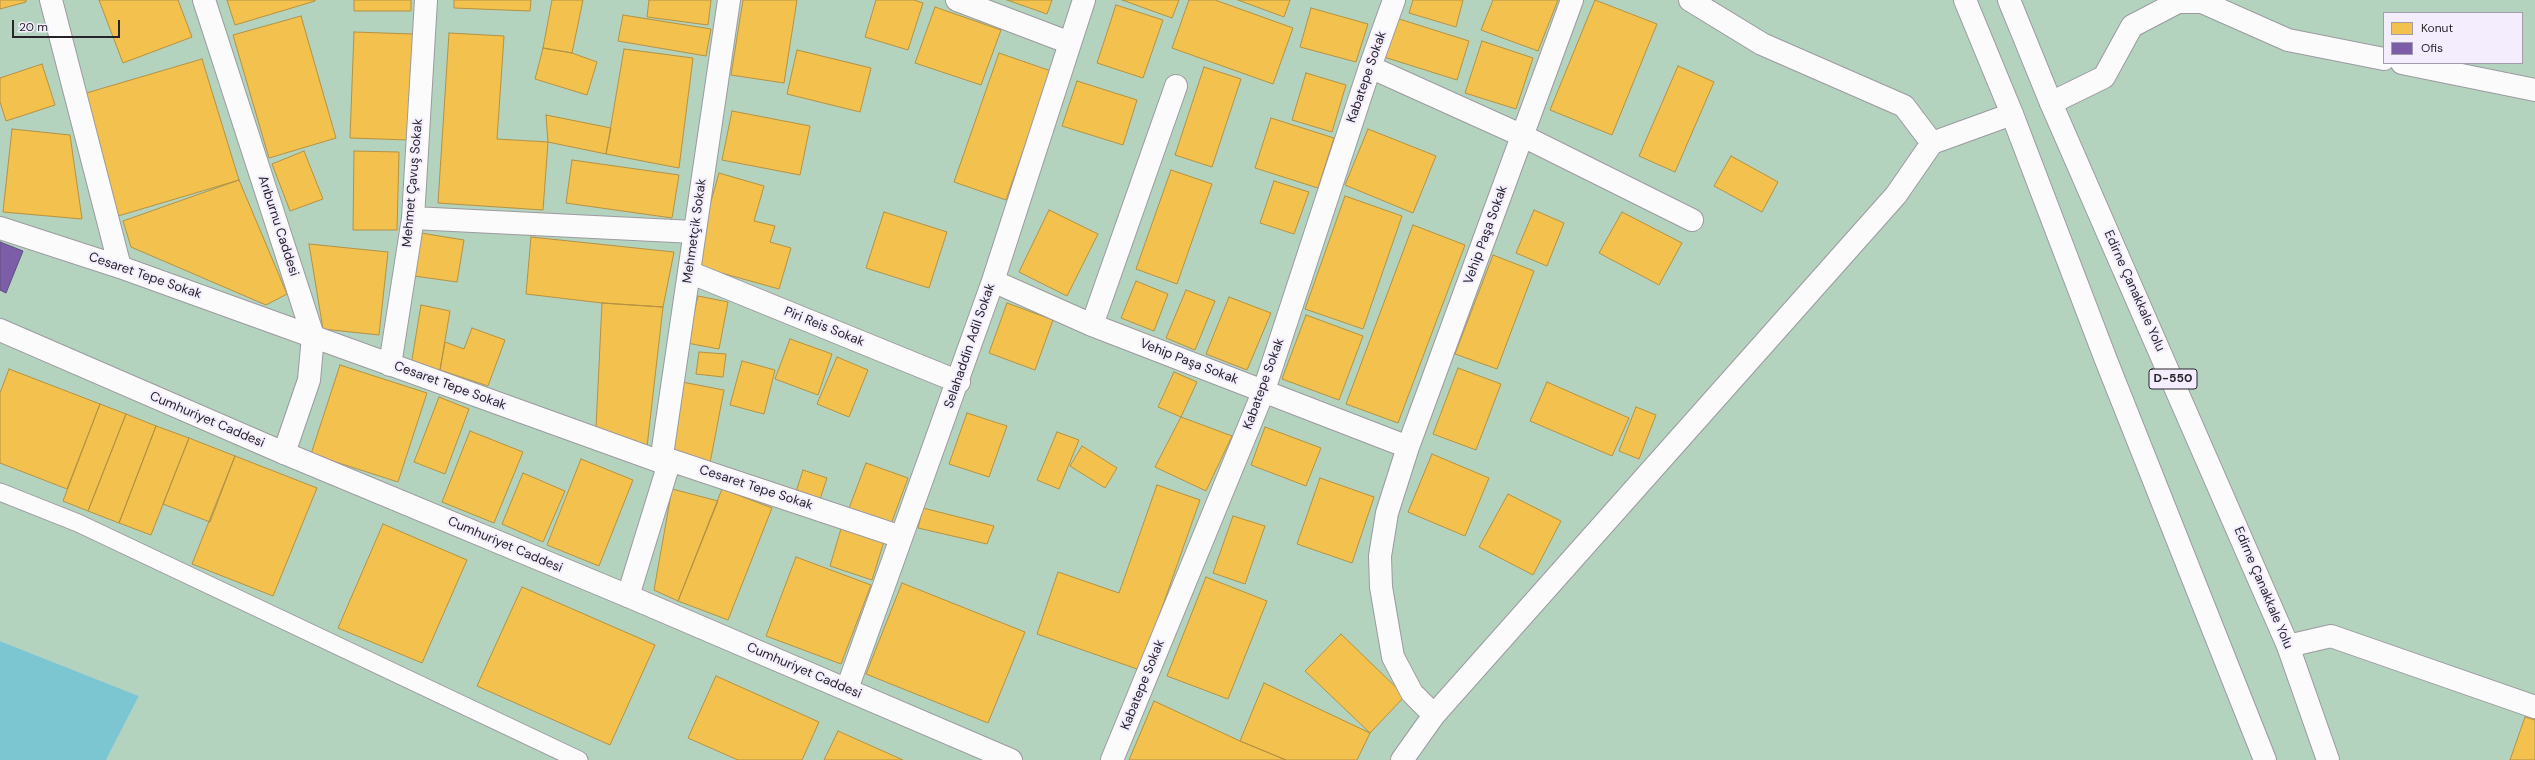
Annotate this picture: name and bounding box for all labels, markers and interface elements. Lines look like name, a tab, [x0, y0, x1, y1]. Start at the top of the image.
scale bar	[14, 12, 122, 38]
legend	[2383, 12, 2523, 64]
text: 20 m	[19, 19, 48, 35]
text: Konut	[2421, 20, 2453, 36]
street label: Kabatepe Sokak	[1344, 29, 1390, 125]
text: Ofis	[2421, 40, 2443, 56]
street label: Mehmet Çavuş Sokak	[400, 118, 426, 248]
street label: Arıburnu Caddesi	[254, 174, 302, 278]
street label: Mehmetçik Sokak	[680, 178, 710, 284]
street label: Vehip Paşa Sokak	[1461, 183, 1511, 287]
street label: Edirne Çanakkale Yolu	[2100, 228, 2168, 354]
street label: Cesaret Tepe Sokak	[86, 249, 204, 303]
street label: Selahaddin Adil Sokak	[941, 281, 999, 411]
street label: Piri Reis Sokak	[782, 304, 866, 350]
street label: Vehip Paşa Sokak	[1138, 336, 1240, 388]
street label: Kabatepe Sokak	[1240, 336, 1288, 432]
street label: Cesaret Tepe Sokak	[392, 358, 508, 414]
road number: D-550	[2149, 369, 2197, 389]
street label: Cumhuriyet Caddesi	[147, 389, 267, 451]
street label: Cesaret Tepe Sokak	[697, 462, 815, 514]
street label: Cumhuriyet Caddesi	[445, 514, 565, 576]
street label: Edirne Çanakkale Yolu	[2230, 525, 2296, 651]
street label: Kabatepe Sokak	[1118, 638, 1168, 732]
street label: Cumhuriyet Caddesi	[744, 640, 864, 702]

